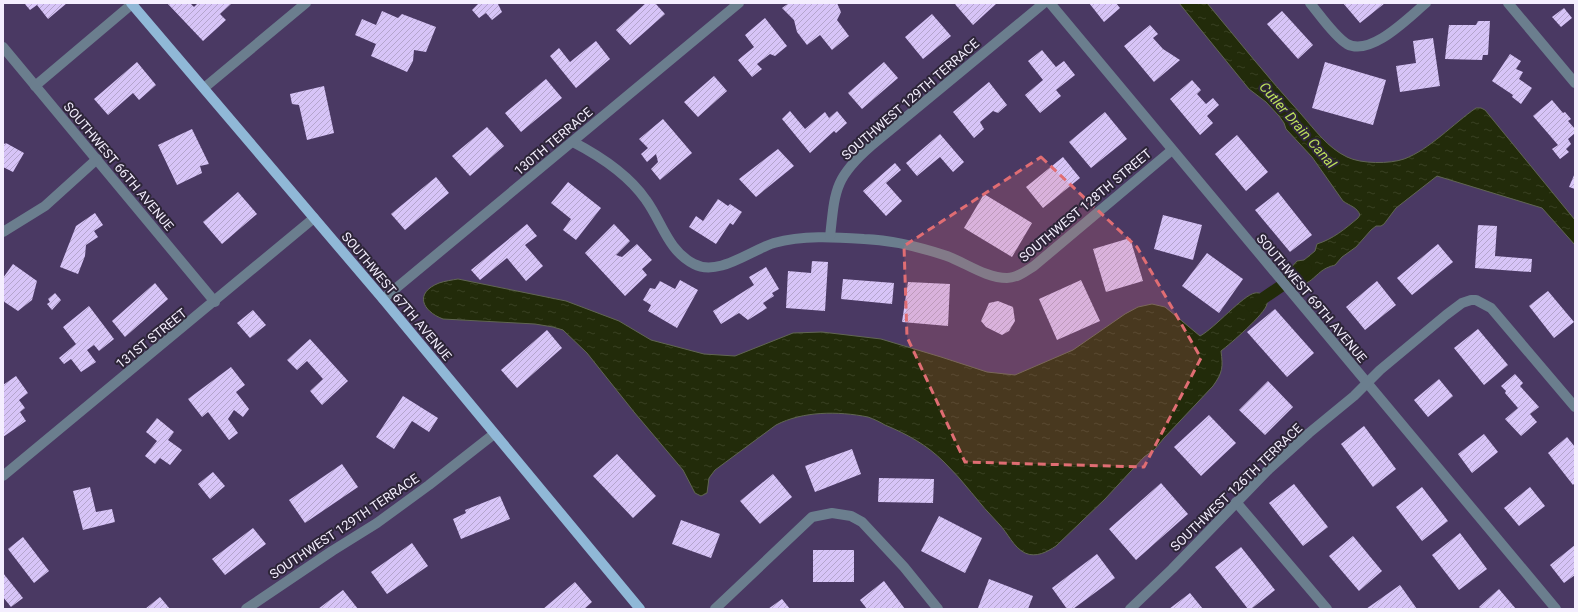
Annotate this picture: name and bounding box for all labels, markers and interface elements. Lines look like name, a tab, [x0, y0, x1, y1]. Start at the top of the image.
street label: SOUTHWEST 129TH TERRACE	[839, 36, 982, 163]
water label: Cutler Drain Canal	[1256, 79, 1340, 172]
street label: SOUTHWEST 66TH AVENUE	[60, 99, 177, 234]
street label: 130TH TERRACE	[511, 104, 595, 178]
street label: SOUTHWEST 128TH STREET	[1016, 146, 1155, 265]
street label: SOUTHWEST 67TH AVENUE	[338, 229, 455, 364]
street label: SOUTHWEST 69TH AVENUE	[1253, 231, 1370, 366]
street label: 131ST STREET	[113, 305, 190, 371]
street label: SOUTHWEST 126TH TERRACE	[1168, 421, 1305, 554]
street label: SOUTHWEST 129TH TERRACE	[267, 471, 422, 582]

